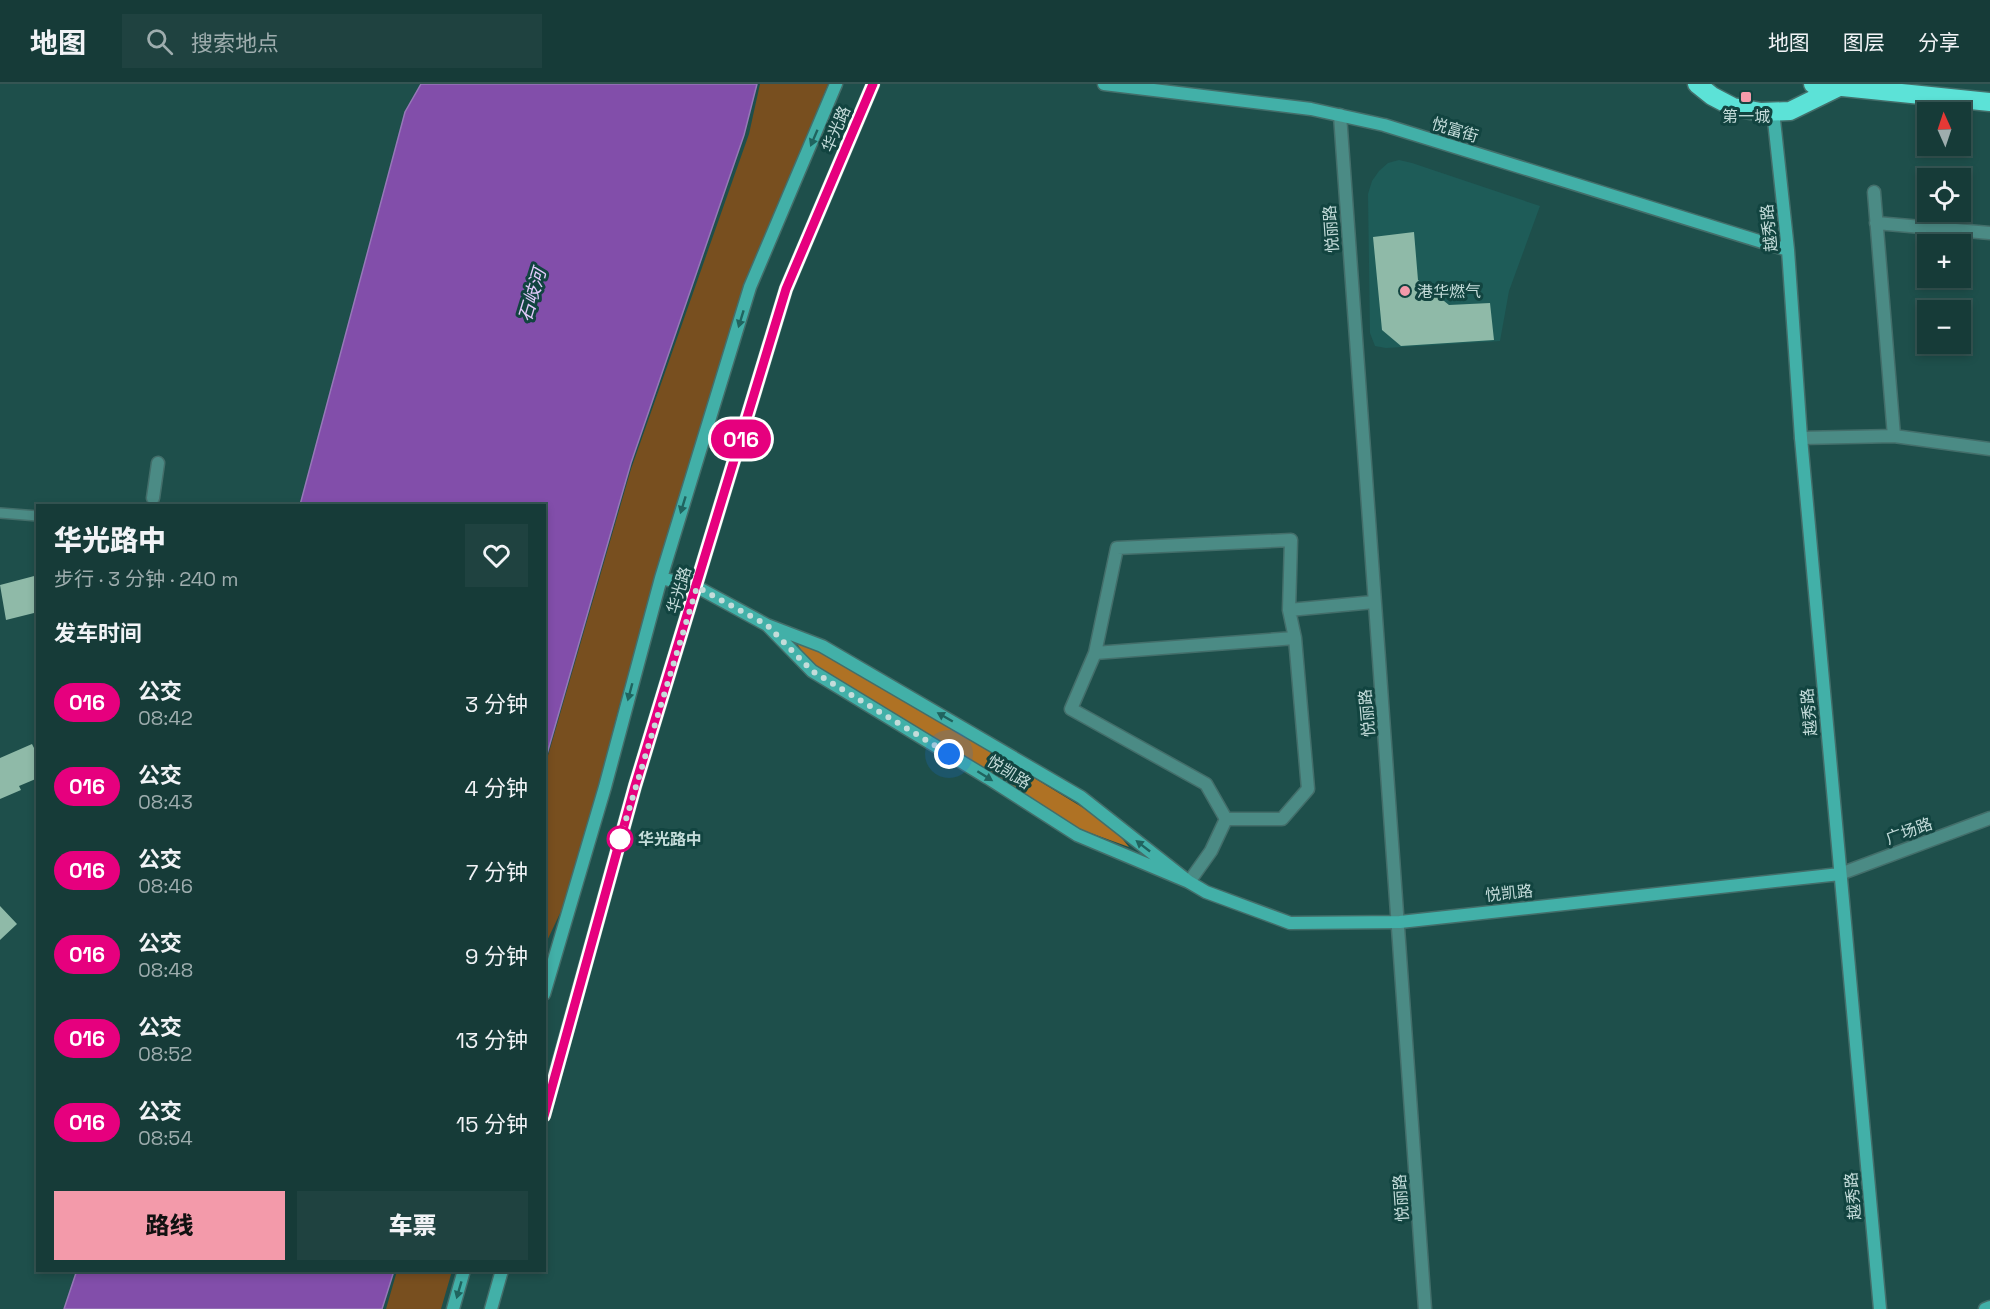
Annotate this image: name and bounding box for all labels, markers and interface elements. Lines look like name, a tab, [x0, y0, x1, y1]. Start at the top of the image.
search box	[122, 14, 542, 68]
text: 地图	[30, 25, 86, 61]
icon: search	[143, 25, 176, 58]
text: 搜索地点	[191, 29, 279, 57]
text: 地图	[1768, 29, 1810, 56]
text: 图层	[1843, 29, 1885, 56]
text: 分享	[1918, 29, 1960, 56]
marker: 第一城	[1739, 90, 1753, 104]
north arrow	[1917, 102, 1971, 156]
map controls	[1917, 102, 1971, 354]
street label: 华光路	[817, 103, 855, 155]
place label: 第一城	[1722, 106, 1770, 127]
street label: 悦富街	[1429, 113, 1481, 147]
one-way arrow	[808, 129, 818, 147]
button: locate	[1917, 168, 1971, 222]
street label: 越秀路	[1756, 203, 1782, 253]
street label: 悦丽路	[1319, 204, 1343, 254]
button: +	[1917, 234, 1971, 288]
water label: 石岐河	[513, 263, 552, 324]
place label: 港华燃气	[1417, 281, 1481, 302]
marker: 港华燃气	[1398, 284, 1412, 298]
button: −	[1917, 300, 1971, 354]
one-way arrow	[736, 310, 745, 328]
line badge: 016	[706, 420, 776, 458]
text: 016	[723, 426, 759, 453]
one-way arrow	[678, 496, 687, 514]
text: 华光路中	[54, 522, 166, 558]
button: heart	[465, 524, 528, 587]
street label: 华光路	[662, 564, 696, 616]
text: 步行 · 3 分钟 · 240 m	[54, 566, 238, 592]
text: 发车时间	[54, 619, 142, 647]
text: 公交	[138, 677, 182, 705]
one-way arrow	[625, 684, 634, 702]
street label: 越秀路	[1796, 687, 1822, 737]
street label: 悦丽路	[1354, 688, 1380, 738]
text: 016	[69, 689, 105, 716]
text: 3 分钟	[465, 690, 528, 718]
text: 08:42	[138, 705, 193, 731]
one-way arrow	[937, 712, 953, 723]
your location	[934, 739, 964, 769]
street label: 悦凯路	[983, 750, 1035, 794]
text: 公交	[138, 761, 182, 789]
one-way arrow	[977, 771, 993, 782]
text: 016	[69, 773, 105, 800]
text: 4 分钟	[465, 774, 528, 802]
text: 08:43	[138, 789, 193, 815]
street label: 广场路	[1883, 813, 1935, 849]
marker: 华光路中	[607, 826, 633, 852]
place label: 华光路中	[638, 829, 702, 850]
one-way arrow	[1136, 840, 1152, 852]
text: 公交	[138, 845, 182, 873]
text: 016	[69, 857, 105, 884]
text: 7 分钟	[466, 858, 528, 886]
text: 08:46	[138, 873, 193, 899]
street label: 悦凯路	[1484, 880, 1534, 906]
text: 公交	[138, 929, 182, 957]
text: 016	[69, 941, 105, 968]
text: 9 分钟	[465, 942, 528, 970]
text: 08:48	[138, 957, 193, 983]
text: 公交	[138, 1013, 182, 1041]
text: 016	[69, 1025, 105, 1052]
text: 13 分钟	[456, 1026, 528, 1054]
text: 08:52	[138, 1041, 192, 1067]
text: 公交	[138, 1097, 182, 1125]
text: 016	[69, 1109, 105, 1136]
text: 15 分钟	[456, 1110, 528, 1138]
text: 08:54	[138, 1125, 193, 1151]
street label: 越秀路	[1840, 1171, 1866, 1221]
street label: 悦丽路	[1389, 1173, 1413, 1223]
button: 路线	[54, 1191, 285, 1260]
button: 车票	[297, 1191, 528, 1260]
one-way arrow	[454, 1281, 463, 1299]

